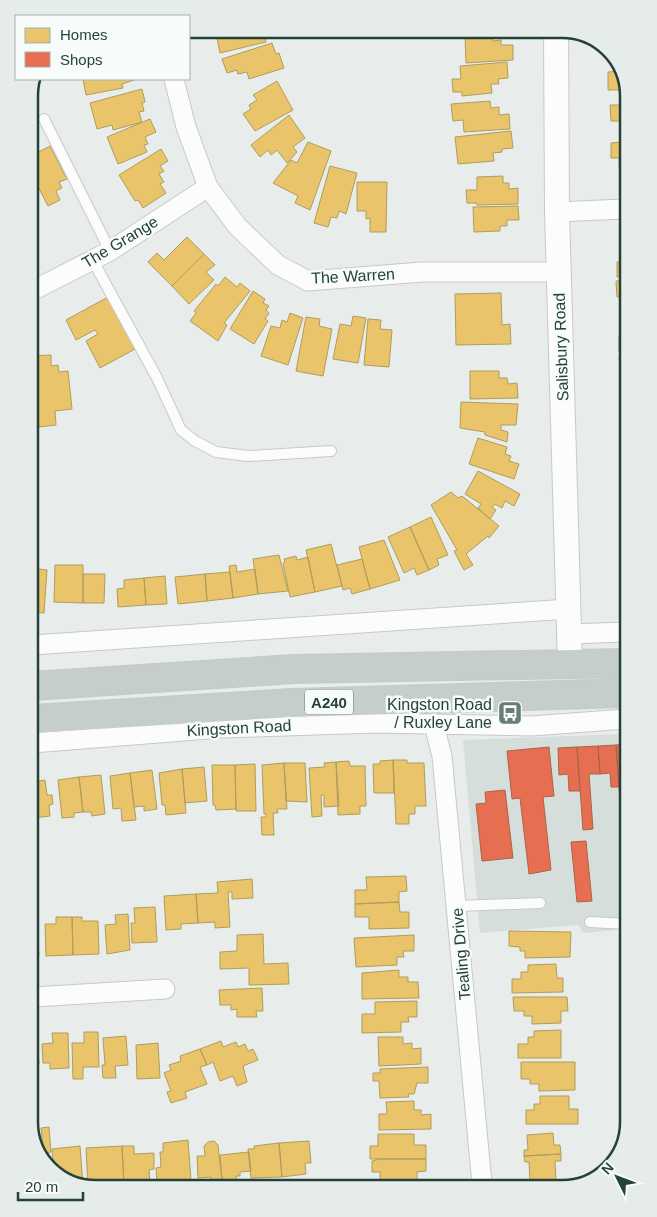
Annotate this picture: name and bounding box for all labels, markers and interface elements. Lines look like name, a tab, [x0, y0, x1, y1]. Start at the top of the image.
legend	[15, 15, 190, 80]
text: Homes	[60, 26, 108, 43]
text: Shops	[60, 51, 103, 68]
street label: The Grange	[79, 213, 161, 271]
street label: The Warren	[311, 265, 395, 287]
street label: Salisbury Road	[551, 292, 571, 402]
road number: A240	[305, 690, 353, 714]
place label: Kingston Road / Ruxley Lane	[387, 696, 492, 731]
bus stop icon: Kingston Road / Ruxley Lane	[497, 700, 523, 726]
street label: Kingston Road	[186, 717, 292, 739]
street label: Tealing Drive	[448, 907, 473, 1001]
north arrow	[592, 1152, 642, 1202]
text: N	[598, 1159, 617, 1177]
scale bar	[18, 1170, 82, 1202]
text: 20 m	[25, 1178, 58, 1195]

